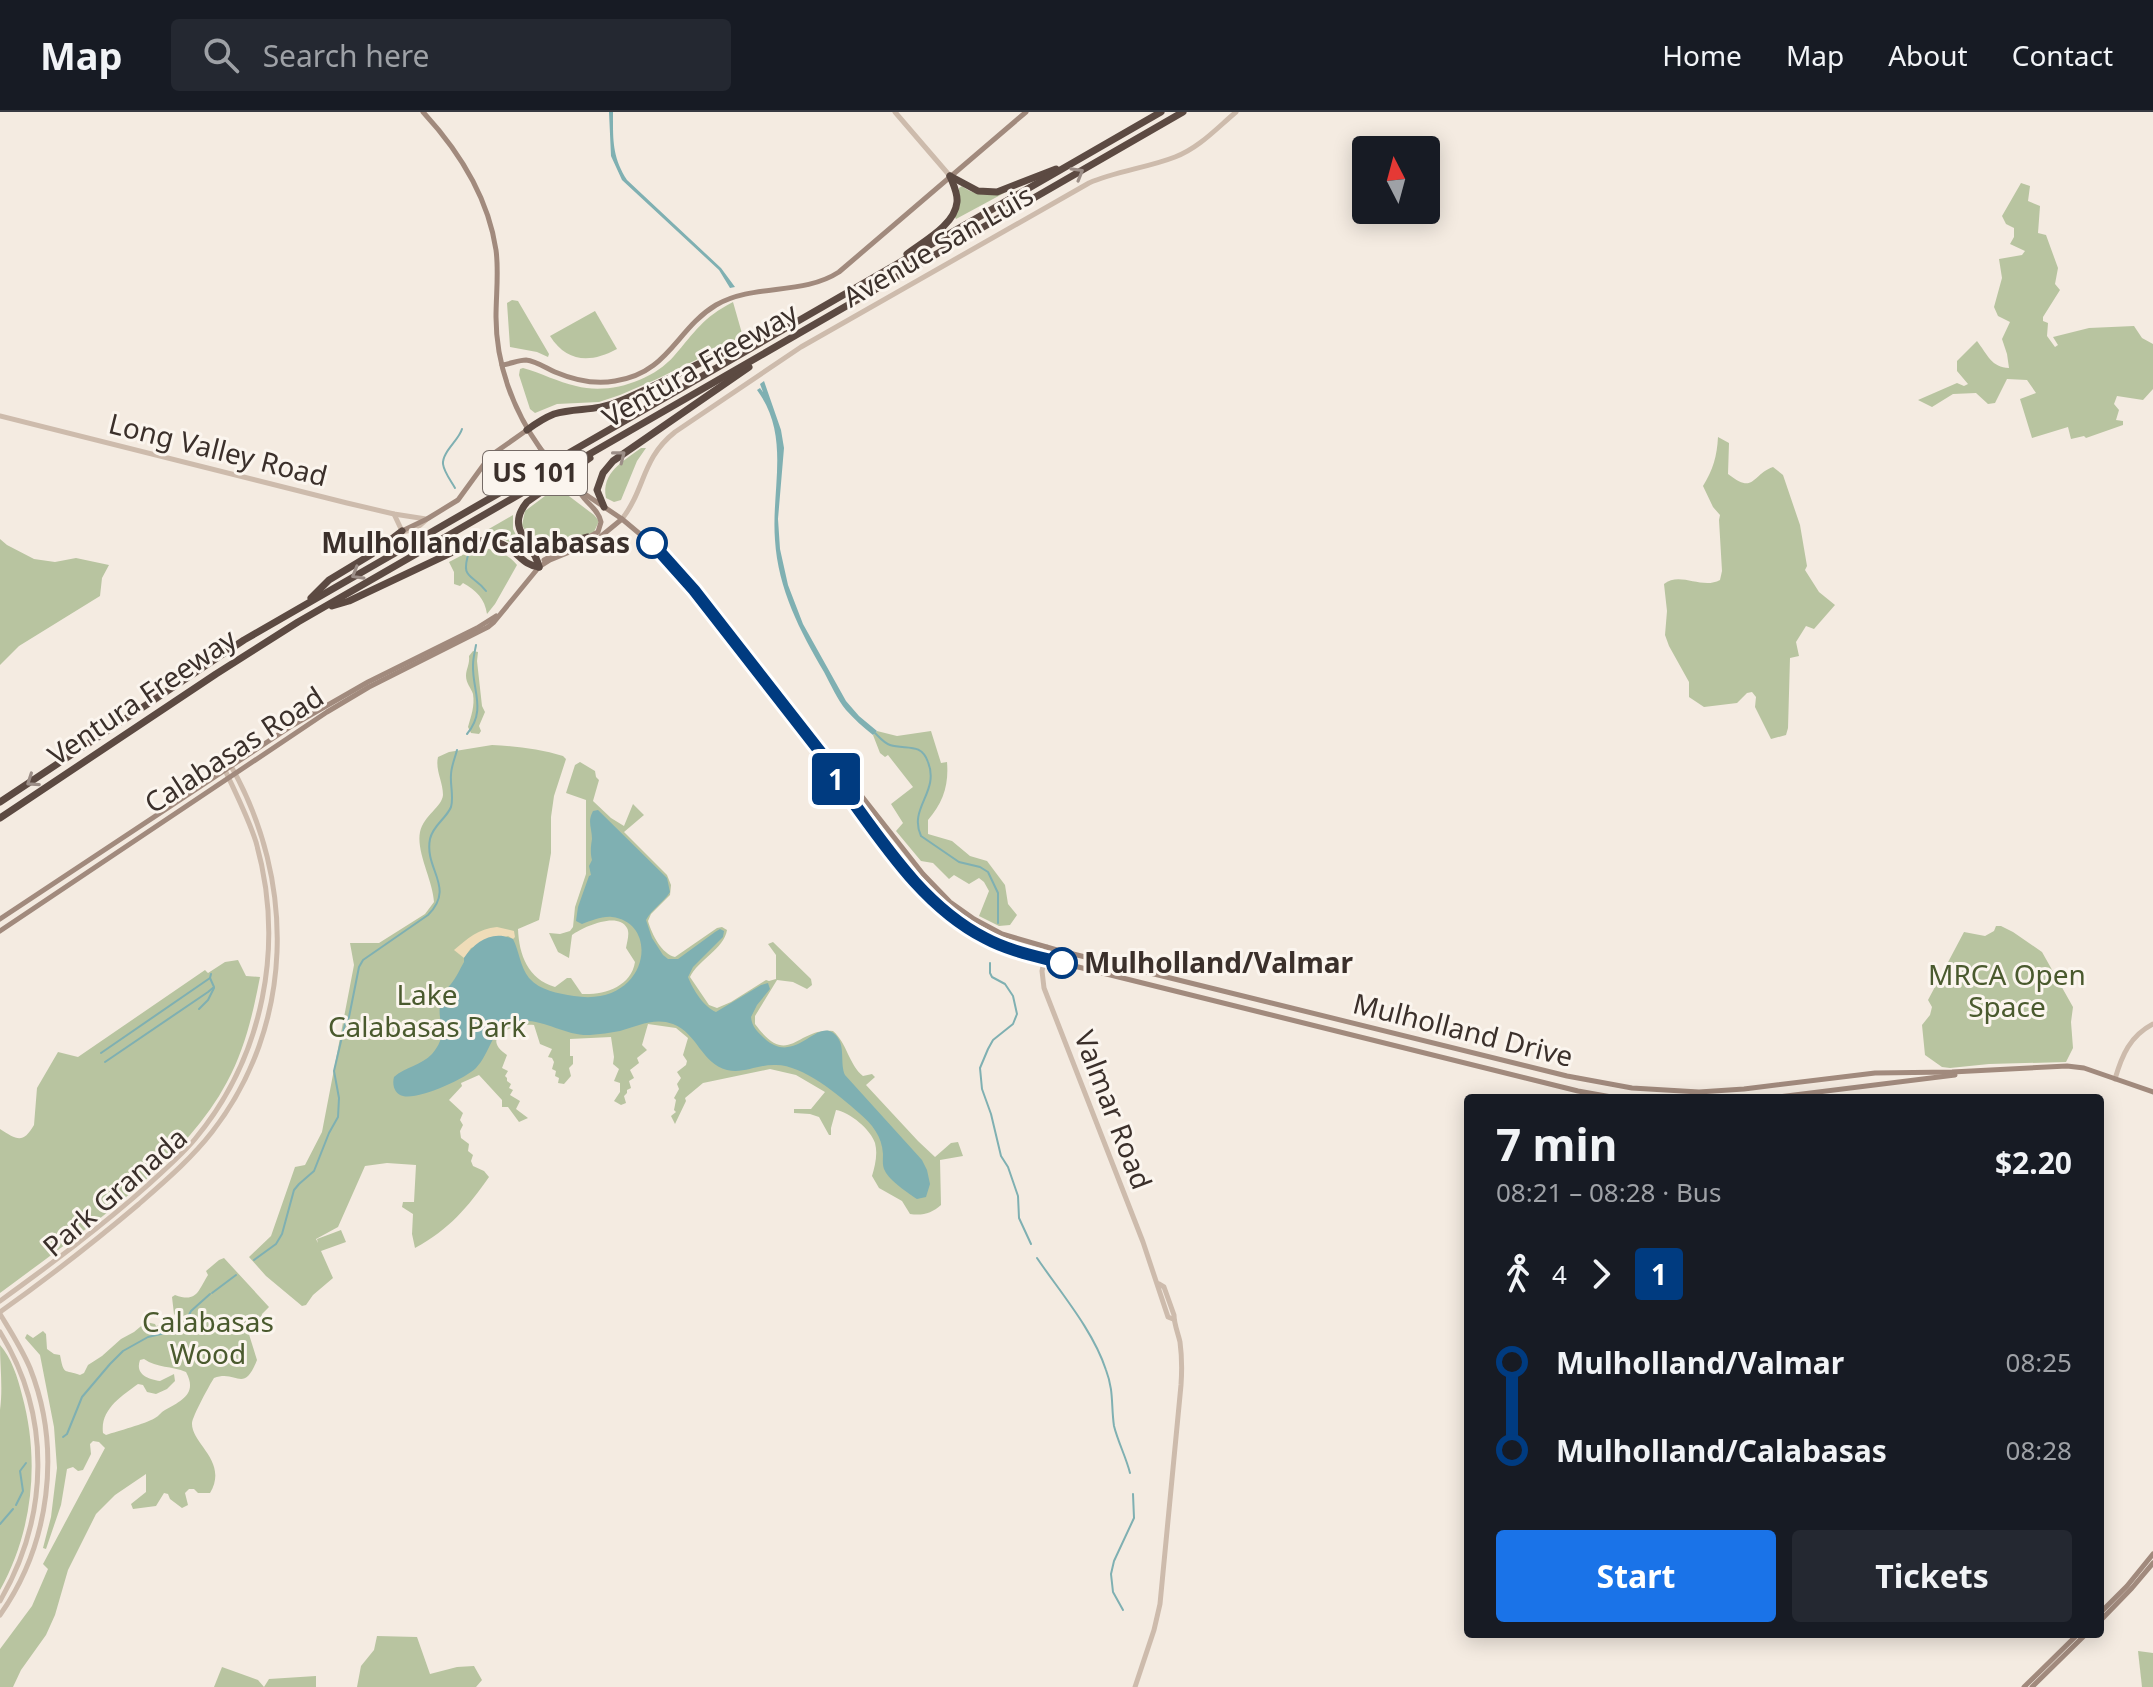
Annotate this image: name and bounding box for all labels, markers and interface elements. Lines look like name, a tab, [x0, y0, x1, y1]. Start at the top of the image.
search box	[171, 19, 731, 91]
text: Map	[40, 29, 123, 81]
icon: search	[199, 33, 243, 77]
text: Search here	[263, 35, 430, 76]
text: Home	[1662, 36, 1742, 74]
text: Map	[1786, 36, 1844, 74]
text: About	[1888, 36, 1968, 74]
text: Contact	[2012, 36, 2113, 74]
north arrow	[1352, 136, 1440, 224]
map controls	[1352, 136, 1440, 224]
one-way arrow	[1069, 167, 1084, 183]
street label: Avenue San Luis	[835, 175, 1040, 315]
street label: Ventura Freeway	[595, 292, 805, 435]
street label: Long Valley Road	[105, 404, 331, 495]
road number: US 101	[483, 451, 587, 495]
one-way arrow	[611, 452, 626, 466]
place label: Mulholland/Calabasas	[321, 523, 630, 561]
marker: Mulholland/Calabasas	[637, 528, 667, 558]
one-way arrow	[351, 564, 366, 580]
street label: Ventura Freeway	[40, 619, 244, 773]
street label: Calabasas Road	[137, 677, 330, 821]
line badge: 1	[810, 753, 862, 805]
text: 1	[828, 760, 844, 798]
one-way arrow	[26, 771, 41, 786]
place label: Mulholland/Valmar	[1084, 943, 1353, 981]
marker: Mulholland/Valmar	[1047, 948, 1077, 978]
park label: MRCA Open Space	[1928, 955, 2086, 1025]
park label: Lake Calabasas Park	[328, 975, 526, 1045]
street label: Mulholland Drive	[1349, 983, 1577, 1075]
street label: Valmar Road	[1066, 1025, 1162, 1194]
text: 7 min	[1496, 1114, 1617, 1174]
street label: Park Granada	[34, 1118, 195, 1264]
text: $2.20	[1995, 1142, 2072, 1183]
text: 08:21 – 08:28 · Bus	[1496, 1174, 1721, 1210]
icon: walk	[1496, 1252, 1540, 1296]
icon: forward	[1579, 1252, 1623, 1296]
text: 1	[1651, 1255, 1667, 1293]
text: 4	[1552, 1256, 1567, 1292]
park label: Calabasas Wood	[142, 1302, 274, 1372]
text: Mulholland/Valmar	[1556, 1342, 1844, 1383]
text: 08:25	[2006, 1344, 2072, 1380]
text: Mulholland/Calabasas	[1556, 1430, 1887, 1471]
text: 08:28	[2006, 1432, 2072, 1468]
button: Start	[1496, 1530, 1776, 1622]
button: Tickets	[1792, 1530, 2072, 1622]

